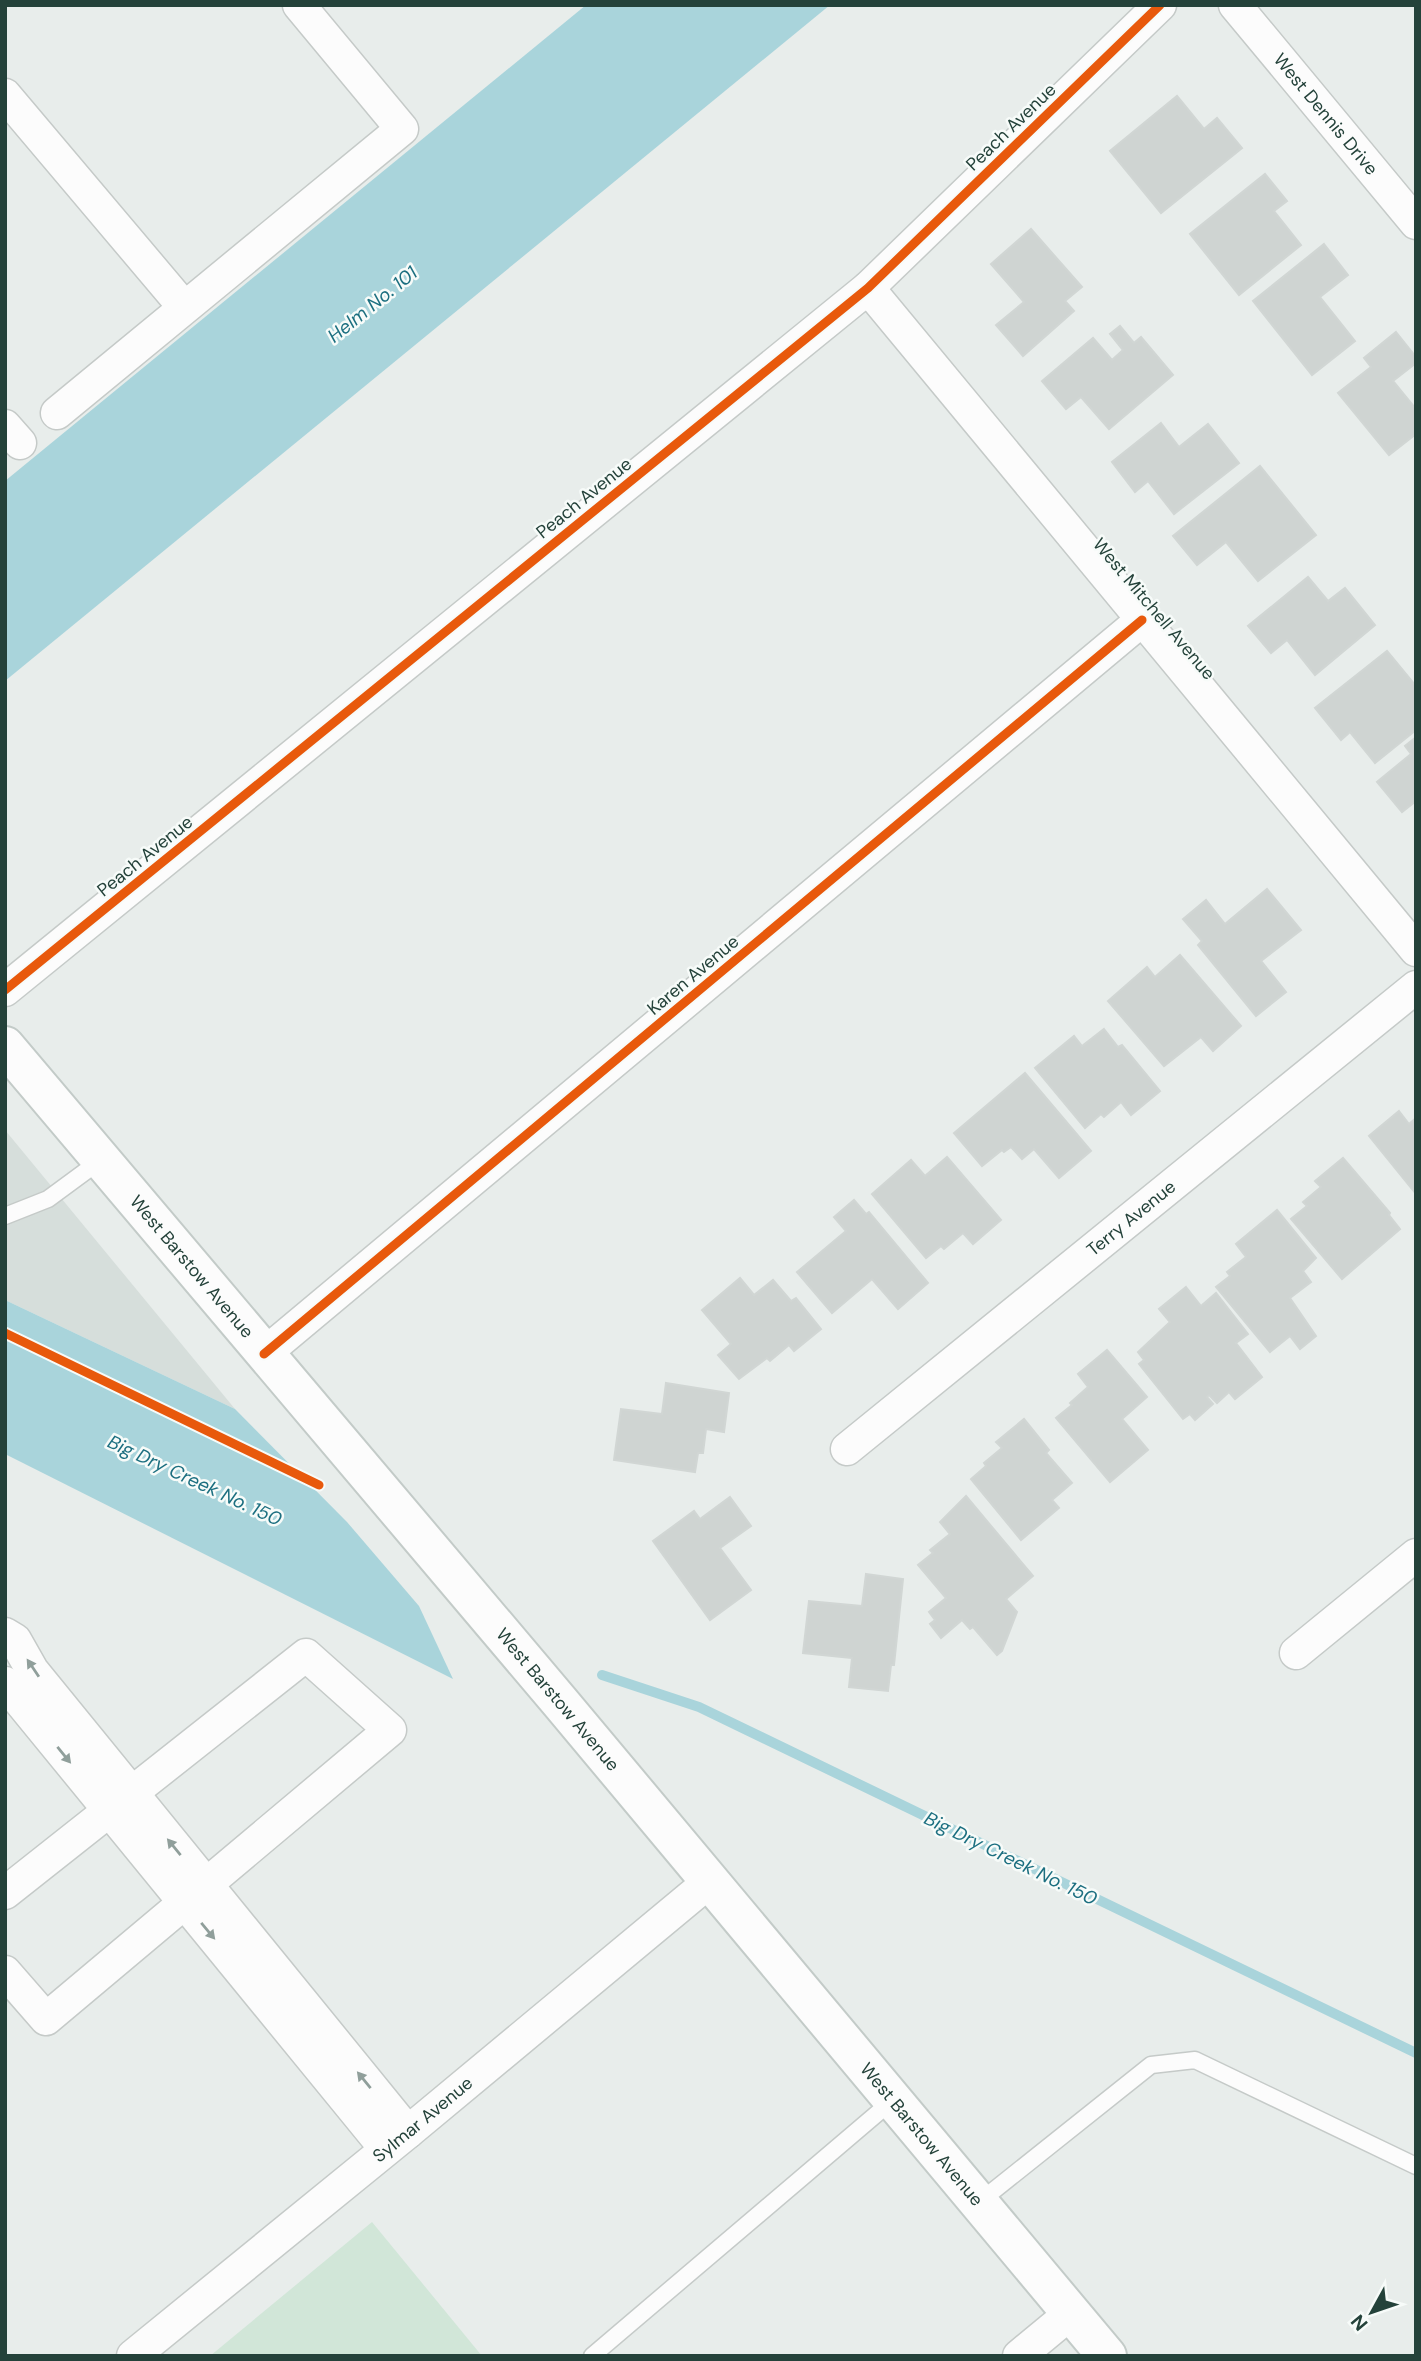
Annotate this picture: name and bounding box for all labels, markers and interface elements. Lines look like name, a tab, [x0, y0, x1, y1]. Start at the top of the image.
street label: West Dennis Drive	[1268, 48, 1383, 180]
street label: Peach Avenue	[961, 78, 1061, 176]
water label: Helm No. 101	[322, 260, 423, 348]
street label: Peach Avenue	[531, 452, 637, 544]
street label: West Mitchell Avenue	[1087, 533, 1221, 685]
street label: Peach Avenue	[92, 810, 198, 902]
street label: Karen Avenue	[642, 930, 744, 1020]
street label: Terry Avenue	[1082, 1175, 1181, 1262]
street label: West Barstow Avenue	[124, 1190, 259, 1343]
water label: Big Dry Creek No. 150	[104, 1429, 286, 1532]
street label: West Barstow Avenue	[491, 1623, 625, 1776]
one-way arrow	[26, 1659, 39, 1678]
one-way arrow	[56, 1746, 71, 1764]
water label: Big Dry Creek No. 150	[920, 1806, 1101, 1911]
one-way arrow	[167, 1838, 182, 1855]
one-way arrow	[200, 1922, 215, 1939]
street label: West Barstow Avenue	[855, 2058, 989, 2211]
one-way arrow	[357, 2071, 372, 2089]
street label: Sylmar Avenue	[368, 2071, 478, 2168]
north arrow	[1337, 2277, 1407, 2347]
text: N	[1345, 2309, 1373, 2336]

